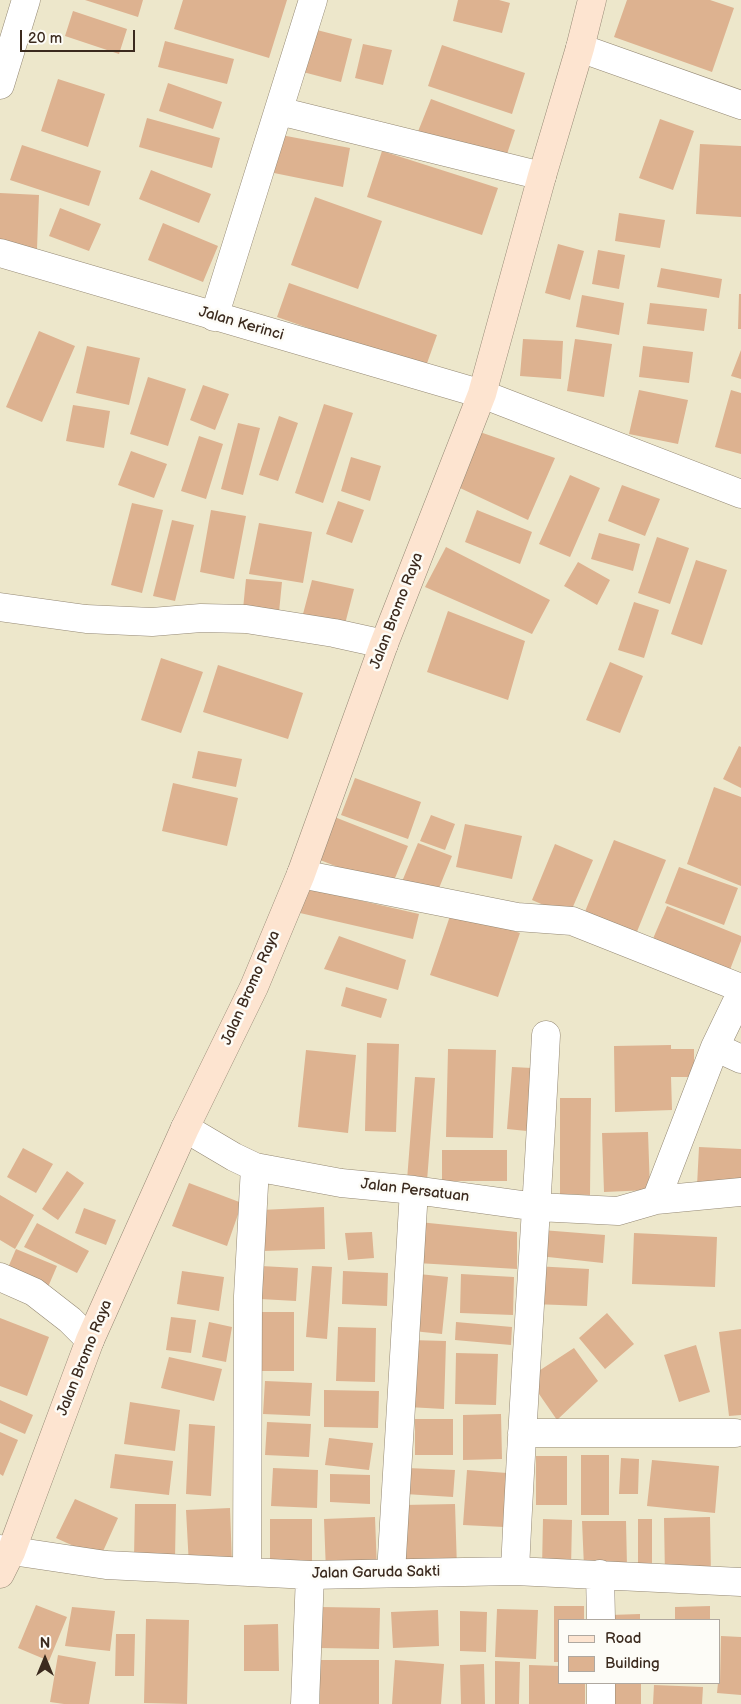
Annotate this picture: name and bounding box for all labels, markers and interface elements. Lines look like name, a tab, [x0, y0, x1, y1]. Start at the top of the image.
scale bar	[22, 20, 138, 52]
text: 20 m	[28, 29, 62, 48]
street label: Jalan Kerinci	[196, 303, 286, 345]
street label: Jalan Bromo Raya	[367, 550, 427, 672]
street label: Jalan Bromo Raya	[218, 928, 284, 1048]
street label: Jalan Persatuan	[360, 1175, 470, 1207]
street label: Jalan Bromo Raya	[54, 1298, 116, 1418]
street label: Jalan Garuda Sakti	[312, 1563, 440, 1583]
legend	[558, 1619, 721, 1684]
text: Road	[605, 1629, 641, 1648]
north arrow	[20, 1634, 70, 1684]
text: N	[40, 1635, 50, 1652]
text: Building	[605, 1654, 660, 1673]

